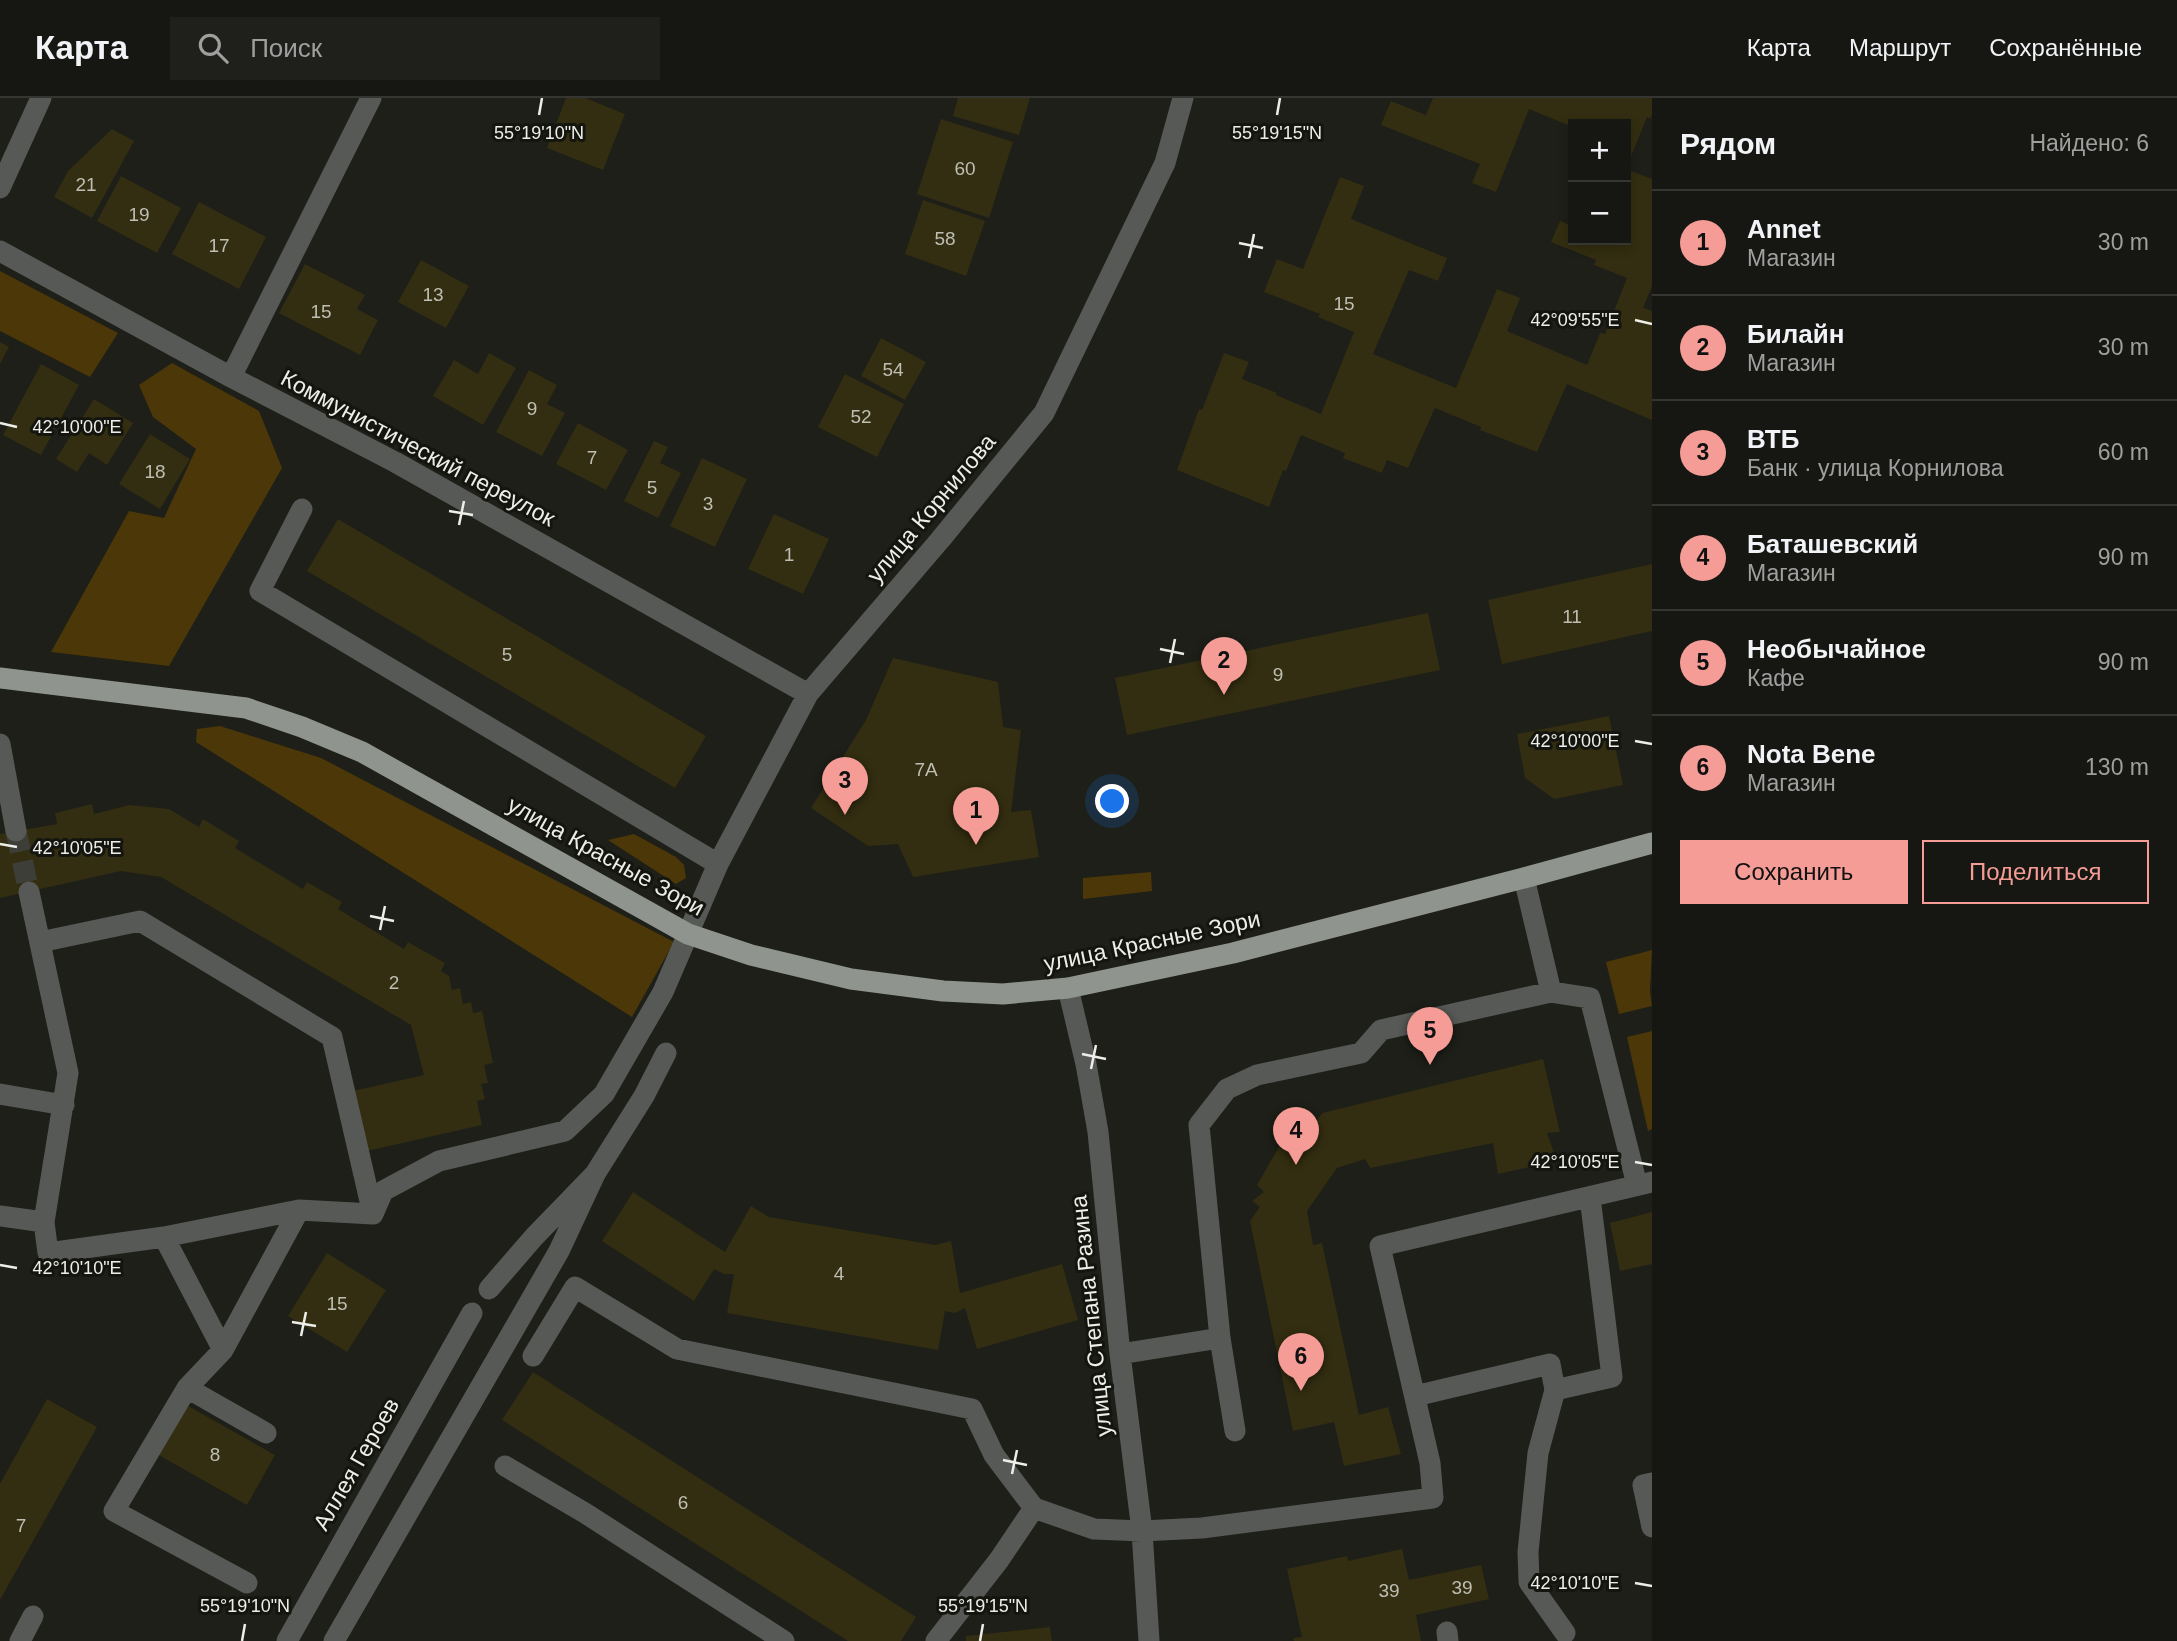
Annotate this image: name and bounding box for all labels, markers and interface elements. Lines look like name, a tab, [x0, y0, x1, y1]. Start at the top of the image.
search box	[170, 17, 660, 80]
text: Карта	[35, 29, 128, 66]
icon: search	[194, 29, 232, 67]
text: Поиск	[250, 33, 322, 63]
text: Карта	[1747, 34, 1811, 61]
text: Маршрут	[1849, 34, 1951, 61]
text: Сохранённые	[1989, 34, 2142, 61]
map controls	[1568, 119, 1631, 245]
button: +	[1568, 119, 1631, 182]
text: 55°19'10"N	[494, 123, 584, 143]
text: 55°19'15"N	[1232, 123, 1322, 143]
text: Рядом	[1680, 127, 1776, 160]
text: Найдено: 6	[2029, 130, 2149, 156]
house number: 60	[954, 158, 976, 179]
house number: 21	[75, 174, 97, 195]
button: −	[1568, 182, 1631, 245]
house number: 19	[128, 204, 150, 225]
text: Annet	[1747, 214, 1821, 244]
house number: 58	[934, 228, 956, 249]
text: 1	[1697, 229, 1709, 255]
text: 30 m	[2098, 229, 2149, 255]
house number: 17	[208, 235, 230, 256]
text: Магазин	[1747, 245, 1836, 271]
house number: 13	[422, 284, 444, 305]
house number: 15	[1333, 293, 1355, 314]
house number: 15	[310, 301, 332, 322]
text: 42°09'55"E	[1530, 310, 1620, 330]
text: Билайн	[1747, 319, 1844, 349]
text: 2	[1697, 334, 1709, 360]
text: 30 m	[2098, 334, 2149, 360]
text: Магазин	[1747, 350, 1836, 376]
house number: 54	[882, 359, 904, 380]
street label: Коммунистический переулок	[277, 365, 560, 532]
house number: 9	[527, 398, 537, 419]
house number: 52	[850, 406, 872, 427]
text: 42°10'00"E	[32, 417, 122, 437]
text: ВТБ	[1747, 424, 1799, 454]
street label: улица Корнилова	[861, 428, 1001, 587]
text: 3	[1697, 439, 1709, 465]
text: 60 m	[2098, 439, 2149, 465]
house number: 7	[587, 447, 597, 468]
text: Банк · улица Корнилова	[1747, 455, 2003, 481]
house number: 18	[144, 461, 166, 482]
house number: 5	[647, 477, 657, 498]
house number: 3	[703, 493, 713, 514]
text: Баташевский	[1747, 529, 1918, 559]
house number: 1	[784, 544, 794, 565]
text: 4	[1697, 544, 1709, 570]
text: 90 m	[2098, 544, 2149, 570]
text: Магазин	[1747, 560, 1836, 586]
house number: 11	[1562, 606, 1582, 627]
text: Необычайное	[1747, 634, 1926, 664]
pin: 2	[1201, 637, 1247, 695]
house number: 5	[502, 644, 512, 665]
text: 5	[1697, 649, 1709, 675]
text: 90 m	[2098, 649, 2149, 675]
house number: 9	[1273, 664, 1283, 685]
text: Кафе	[1747, 665, 1805, 691]
text: 42°10'00"E	[1530, 731, 1620, 751]
text: Nota Bene	[1747, 739, 1876, 769]
text: 6	[1697, 754, 1709, 780]
text: 130 m	[2085, 754, 2149, 780]
pin: 3	[822, 757, 868, 815]
house number: 7А	[914, 759, 938, 780]
text: Магазин	[1747, 770, 1836, 796]
your location	[1095, 784, 1129, 818]
pin: 1	[953, 787, 999, 845]
street label: улица Красные Зори	[503, 791, 709, 921]
text: 42°10'05"E	[32, 838, 122, 858]
button: Сохранить	[1680, 840, 1908, 904]
button: Поделиться	[1922, 840, 2149, 904]
street label: улица Красные Зори	[1041, 905, 1263, 977]
house number: 2	[389, 972, 399, 993]
pin: 5	[1407, 1007, 1453, 1065]
pin: 4	[1273, 1107, 1319, 1165]
text: 42°10'05"E	[1530, 1152, 1620, 1172]
street label: улица Степана Разина	[1065, 1194, 1117, 1438]
text: 42°10'10"E	[32, 1258, 122, 1278]
house number: 4	[834, 1263, 845, 1284]
house number: 15	[326, 1293, 348, 1314]
pin: 6	[1278, 1333, 1324, 1391]
street label: Аллея Героев	[308, 1393, 404, 1535]
house number: 8	[210, 1444, 220, 1465]
house number: 6	[678, 1492, 688, 1513]
house number: 7	[16, 1515, 26, 1536]
text: 42°10'10"E	[1530, 1573, 1620, 1593]
house number: 39	[1451, 1577, 1473, 1598]
house number: 39	[1378, 1580, 1400, 1601]
text: 55°19'10"N	[200, 1596, 290, 1616]
text: 55°19'15"N	[938, 1596, 1028, 1616]

